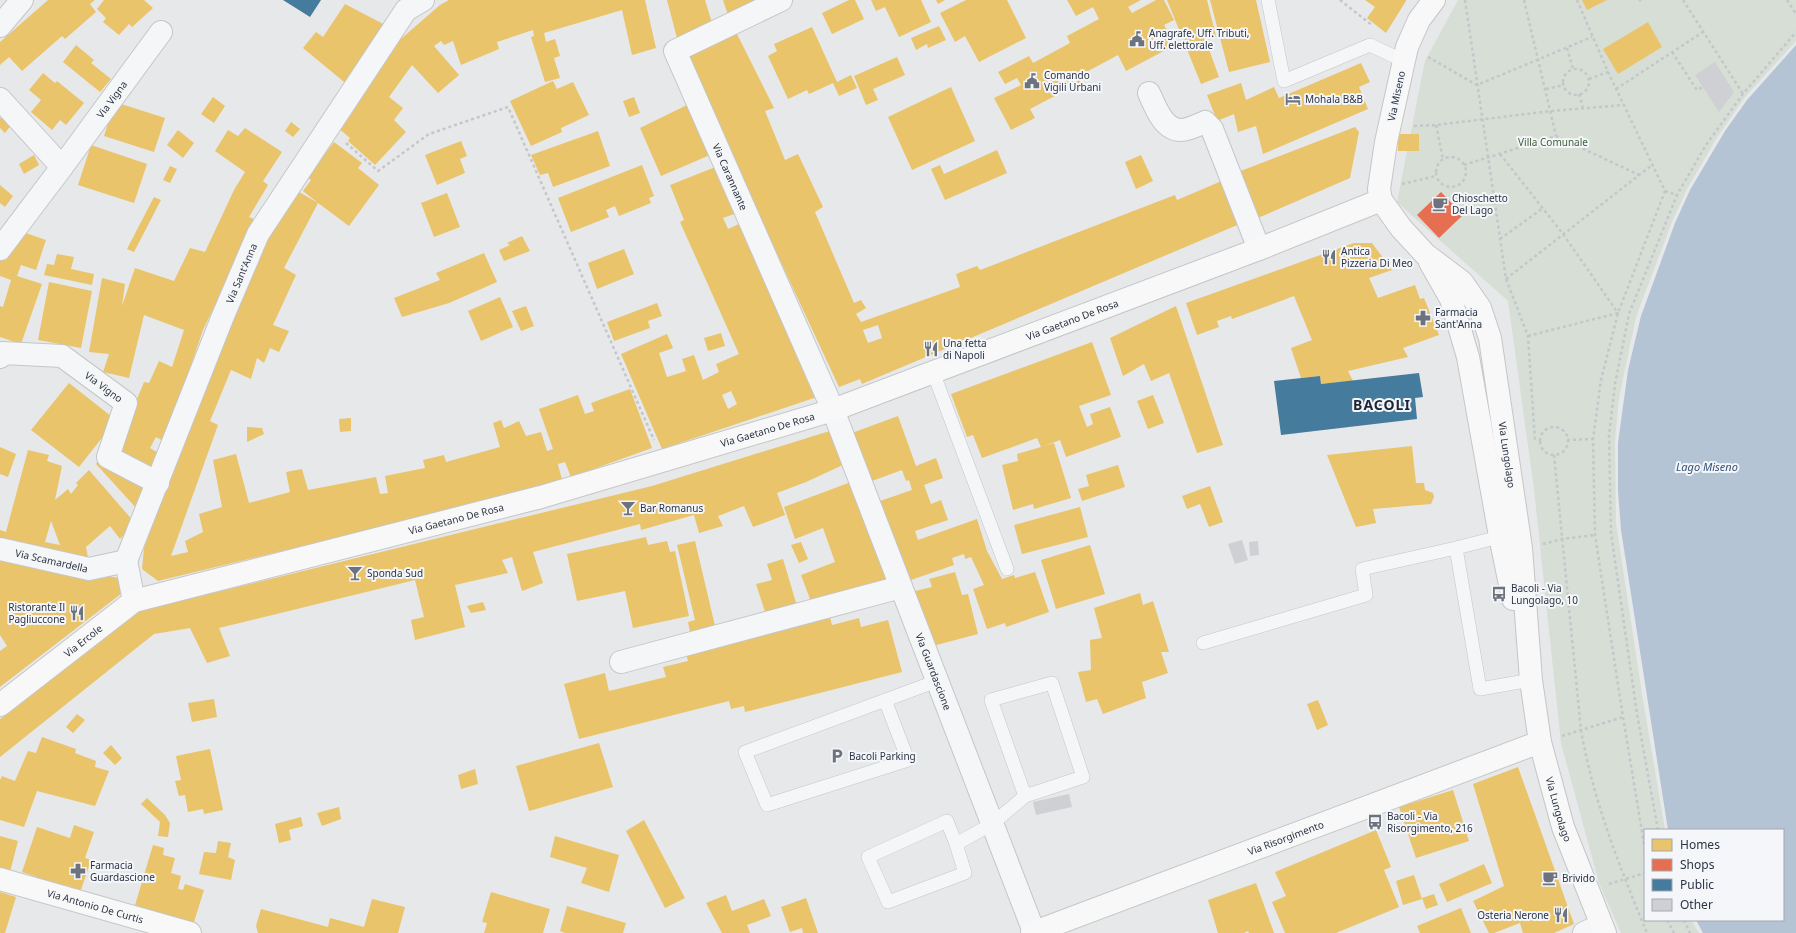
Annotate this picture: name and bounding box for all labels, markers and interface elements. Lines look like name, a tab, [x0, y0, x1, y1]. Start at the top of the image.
place label: Anagrafe, Uff. Tributi, Uff. elettorale	[1149, 26, 1249, 52]
public building icon: Anagrafe, Uff. Tributi, Uff. elettorale	[1128, 30, 1146, 48]
place label: Comando Vigili Urbani	[1044, 68, 1101, 94]
street label: Via Miseno	[1384, 70, 1408, 122]
public building icon: Comando Vigili Urbani	[1023, 72, 1041, 90]
street label: Via Vigna	[93, 78, 130, 121]
hotel icon: Mohala B&B	[1284, 90, 1302, 108]
place label: Mohala B&B	[1305, 92, 1363, 106]
park label: Villa Comunale	[1518, 135, 1588, 149]
street label: Via Carannante	[709, 141, 751, 213]
place label: Chioschetto Del Lago	[1452, 191, 1508, 217]
cafe icon: Chioschetto Del Lago	[1431, 195, 1449, 213]
street label: Via Sant'Anna	[222, 241, 260, 305]
place label: Antica Pizzeria Di Meo	[1341, 244, 1413, 270]
restaurant icon: Antica Pizzeria Di Meo	[1320, 248, 1338, 266]
street label: Via Gaetano De Rosa	[1024, 296, 1120, 343]
place label: Farmacia Sant'Anna	[1435, 305, 1482, 331]
pharmacy icon: Farmacia Sant'Anna	[1414, 309, 1432, 327]
place label: Una fetta di Napoli	[943, 336, 987, 362]
restaurant icon: Una fetta di Napoli	[922, 340, 940, 358]
street label: Via Vigno	[82, 368, 126, 405]
district label: BACOLI	[1353, 395, 1411, 414]
street label: Via Gaetano De Rosa	[719, 409, 816, 450]
street label: Via Lungolago	[1495, 421, 1519, 489]
water label: Lago Miseno	[1676, 459, 1738, 474]
bar icon: Bar Romanus	[619, 499, 637, 517]
street label: Via Gaetano De Rosa	[407, 500, 505, 538]
place label: Bar Romanus	[640, 501, 703, 515]
street label: Via Scamardella	[14, 546, 89, 576]
bar icon: Sponda Sud	[346, 564, 364, 582]
place label: Sponda Sud	[367, 566, 423, 580]
place label: Bacoli - Via Lungolago, 10	[1511, 581, 1578, 607]
bus stop icon: Bacoli - Via Lungolago, 10	[1490, 585, 1508, 603]
place label: Ristorante Il Pagliuccone	[8, 600, 65, 626]
restaurant icon: Ristorante Il Pagliuccone	[68, 604, 86, 622]
street label: Via Ercole	[61, 621, 105, 660]
street label: Via Guardascione	[912, 631, 955, 712]
parking icon: Bacoli Parking	[828, 747, 846, 765]
place label: Bacoli Parking	[849, 749, 916, 763]
street label: Via Lungolago	[1543, 775, 1575, 844]
place label: Bacoli - Via Risorgimento, 216	[1387, 809, 1473, 835]
bus stop icon: Bacoli - Via Risorgimento, 216	[1366, 813, 1384, 831]
street label: Via Risorgimento	[1246, 817, 1326, 858]
legend	[1644, 829, 1784, 921]
text: Homes	[1680, 836, 1720, 853]
text: Shops	[1680, 856, 1715, 873]
place label: Farmacia Guardascione	[90, 858, 155, 884]
pharmacy icon: Farmacia Guardascione	[69, 862, 87, 880]
cafe icon: Brivido	[1541, 869, 1559, 887]
place label: Brivido	[1562, 871, 1595, 885]
text: Public	[1680, 876, 1714, 893]
street label: Via Antonio De Curtis	[45, 886, 145, 926]
text: Other	[1680, 896, 1713, 913]
restaurant icon: Osteria Nerone	[1552, 906, 1570, 924]
place label: Osteria Nerone	[1477, 908, 1549, 922]

